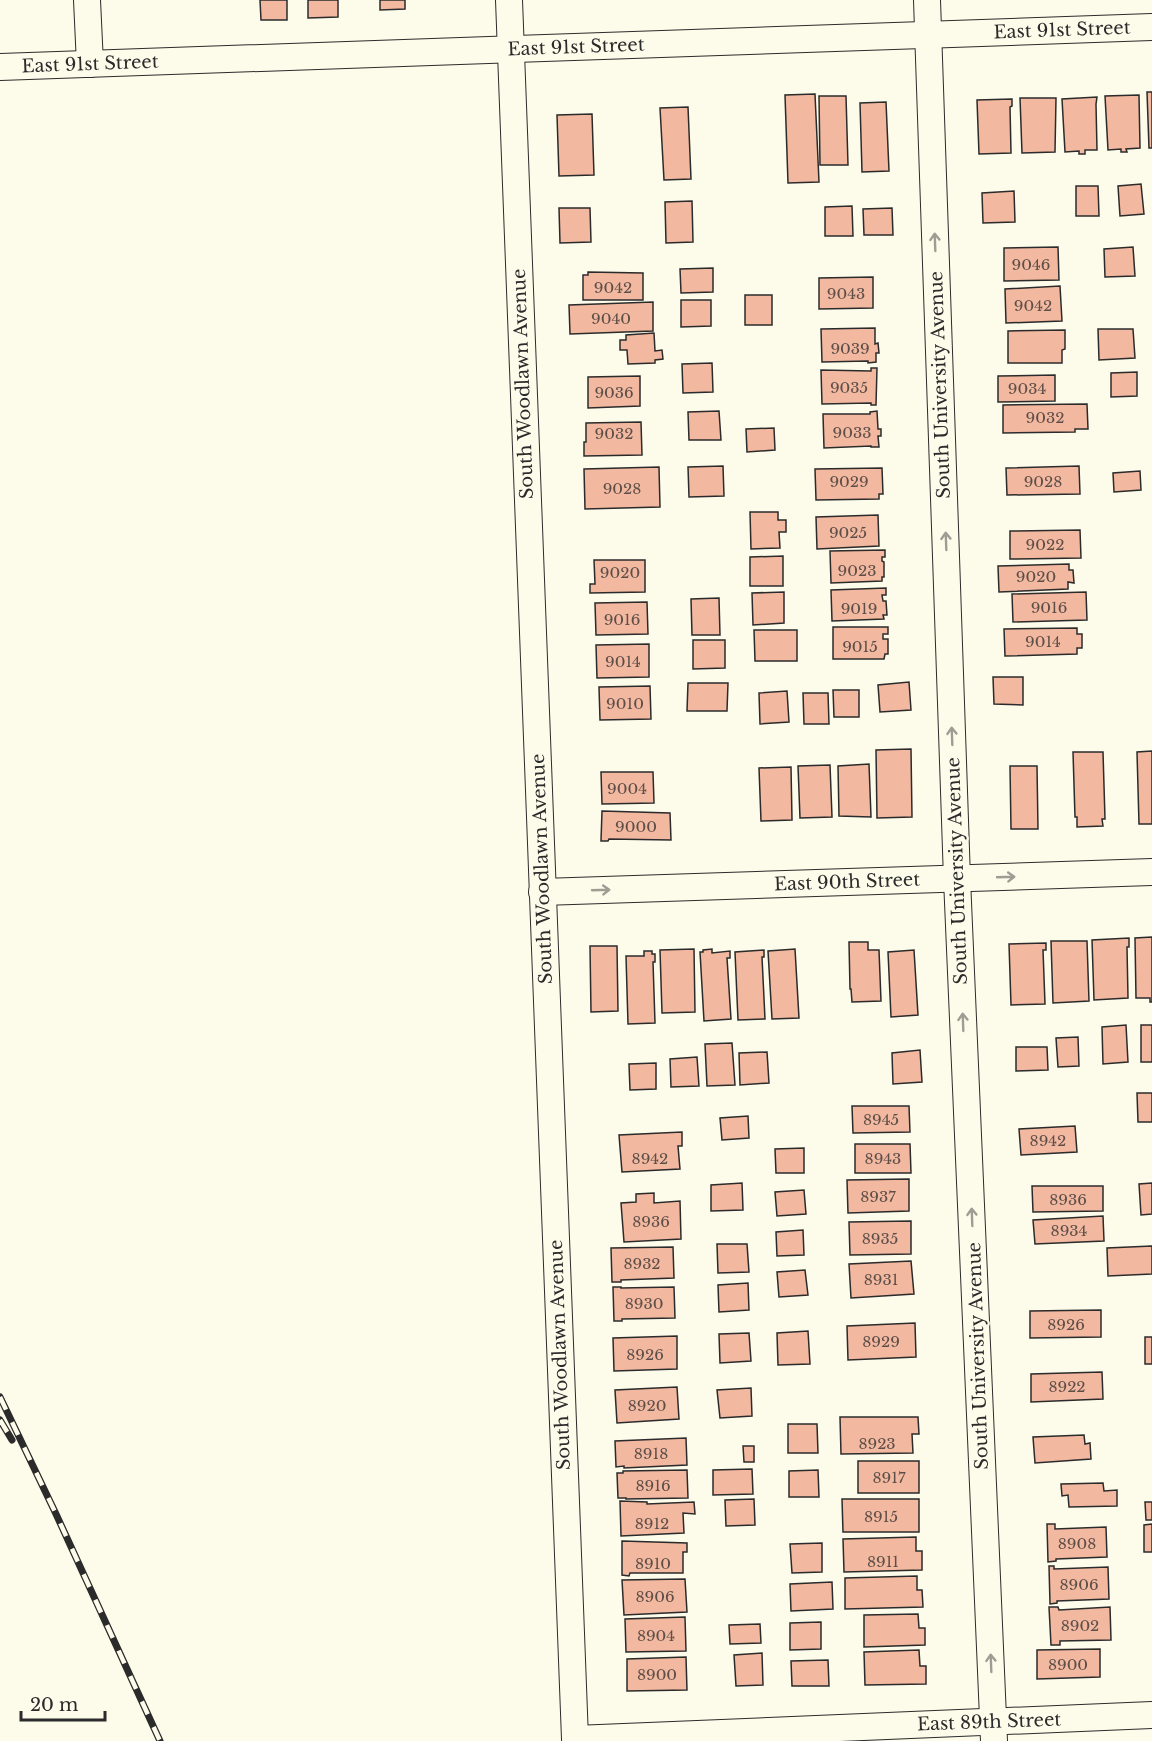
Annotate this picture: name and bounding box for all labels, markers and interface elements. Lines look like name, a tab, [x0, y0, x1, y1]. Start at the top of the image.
street label: East 91st Street	[993, 17, 1131, 43]
street label: East 91st Street	[507, 34, 645, 60]
street label: East 91st Street	[21, 51, 159, 77]
one-way arrow	[930, 232, 941, 252]
house number: 9046	[1012, 255, 1050, 274]
street label: South Woodlawn Avenue	[508, 268, 538, 500]
street label: South University Avenue	[925, 271, 955, 499]
house number: 9042	[594, 278, 632, 297]
house number: 9043	[827, 284, 865, 303]
house number: 9042	[1014, 296, 1052, 315]
house number: 9040	[591, 309, 631, 328]
house number: 9039	[830, 339, 870, 358]
house number: 9035	[830, 378, 868, 397]
house number: 9034	[1008, 379, 1046, 398]
house number: 9036	[594, 383, 634, 402]
house number: 9032	[1026, 408, 1064, 427]
house number: 9033	[833, 423, 871, 442]
house number: 9032	[595, 424, 633, 443]
house number: 9029	[829, 472, 869, 491]
house number: 9028	[1024, 472, 1062, 491]
house number: 9028	[603, 479, 641, 498]
house number: 9025	[829, 523, 867, 542]
one-way arrow	[940, 532, 951, 552]
house number: 9022	[1026, 535, 1064, 554]
house number: 9023	[838, 561, 876, 580]
house number: 9020	[600, 563, 640, 582]
house number: 9020	[1016, 567, 1056, 586]
house number: 9016	[1031, 598, 1067, 617]
house number: 9019	[841, 599, 877, 618]
house number: 9016	[604, 610, 640, 629]
house number: 9014	[1025, 632, 1061, 651]
house number: 9015	[842, 637, 878, 656]
house number: 9014	[605, 652, 641, 671]
house number: 9010	[606, 694, 644, 713]
one-way arrow	[947, 727, 958, 747]
street label: South Woodlawn Avenue	[527, 753, 557, 985]
street label: South University Avenue	[942, 757, 972, 985]
house number: 9004	[607, 779, 647, 798]
house number: 9000	[615, 817, 657, 836]
street label: East 90th Street	[774, 868, 921, 896]
one-way arrow	[995, 872, 1015, 883]
one-way arrow	[590, 884, 610, 895]
one-way arrow	[958, 1012, 969, 1032]
house number: 8945	[863, 1110, 899, 1129]
house number: 8942	[1030, 1131, 1066, 1150]
house number: 8942	[632, 1149, 668, 1168]
house number: 8943	[865, 1149, 901, 1168]
house number: 8937	[860, 1187, 896, 1206]
house number: 8936	[1049, 1190, 1087, 1209]
one-way arrow	[966, 1207, 977, 1227]
house number: 8936	[632, 1212, 670, 1231]
house number: 8934	[1051, 1221, 1087, 1240]
house number: 8935	[862, 1229, 898, 1248]
street label: South Woodlawn Avenue	[545, 1239, 575, 1471]
street label: South University Avenue	[963, 1242, 993, 1470]
house number: 8932	[623, 1254, 661, 1273]
house number: 8931	[864, 1270, 898, 1289]
house number: 8930	[625, 1294, 663, 1313]
house number: 8926	[1047, 1315, 1085, 1334]
house number: 8929	[862, 1332, 900, 1351]
house number: 8926	[626, 1345, 664, 1364]
house number: 8922	[1048, 1377, 1086, 1396]
house number: 8920	[628, 1396, 666, 1415]
house number: 8923	[858, 1434, 896, 1453]
house number: 8918	[634, 1444, 668, 1463]
house number: 8917	[873, 1468, 906, 1487]
house number: 8916	[635, 1476, 671, 1495]
house number: 8915	[864, 1507, 898, 1526]
house number: 8912	[635, 1514, 669, 1533]
house number: 8908	[1058, 1534, 1096, 1553]
house number: 8911	[867, 1552, 899, 1571]
house number: 8910	[635, 1554, 671, 1573]
house number: 8906	[1059, 1575, 1099, 1594]
house number: 8906	[635, 1587, 675, 1606]
house number: 8902	[1061, 1616, 1099, 1635]
house number: 8904	[637, 1626, 675, 1645]
one-way arrow	[985, 1654, 997, 1674]
house number: 8900	[1048, 1655, 1088, 1674]
house number: 8900	[637, 1665, 677, 1684]
scale bar	[21, 1684, 105, 1722]
text: 20 m	[30, 1694, 78, 1716]
street label: East 89th Street	[917, 1708, 1062, 1736]

